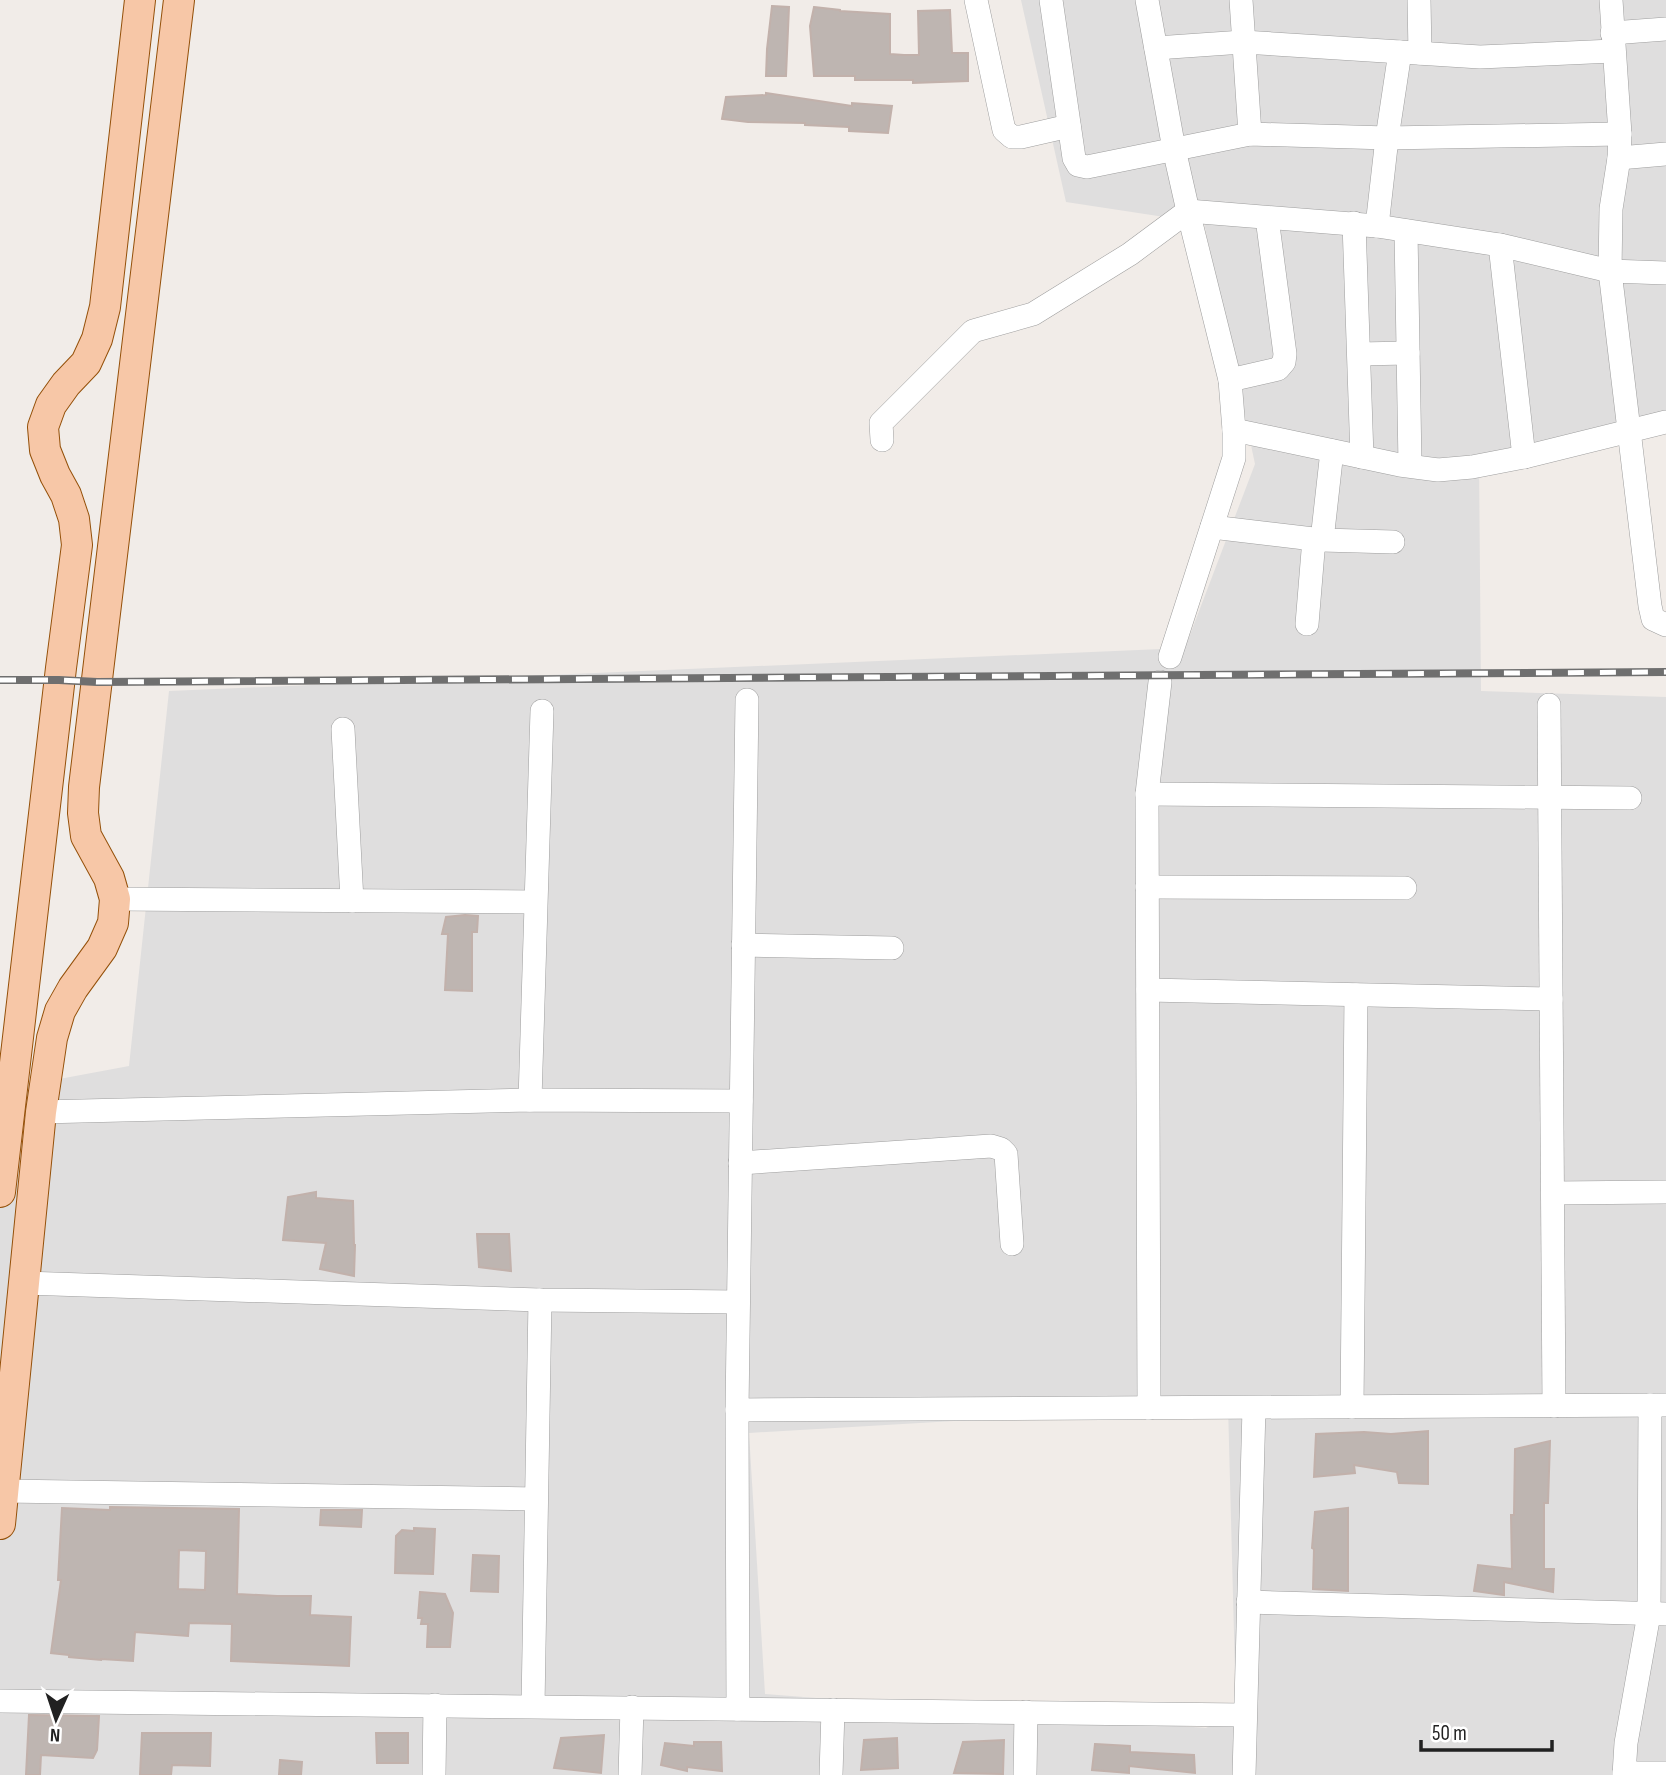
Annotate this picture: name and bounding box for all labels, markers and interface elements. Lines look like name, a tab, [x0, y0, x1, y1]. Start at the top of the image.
north arrow	[21, 1684, 91, 1754]
scale bar	[1421, 1708, 1552, 1752]
text: 50 m	[1432, 1721, 1467, 1746]
text: N	[50, 1723, 61, 1746]

